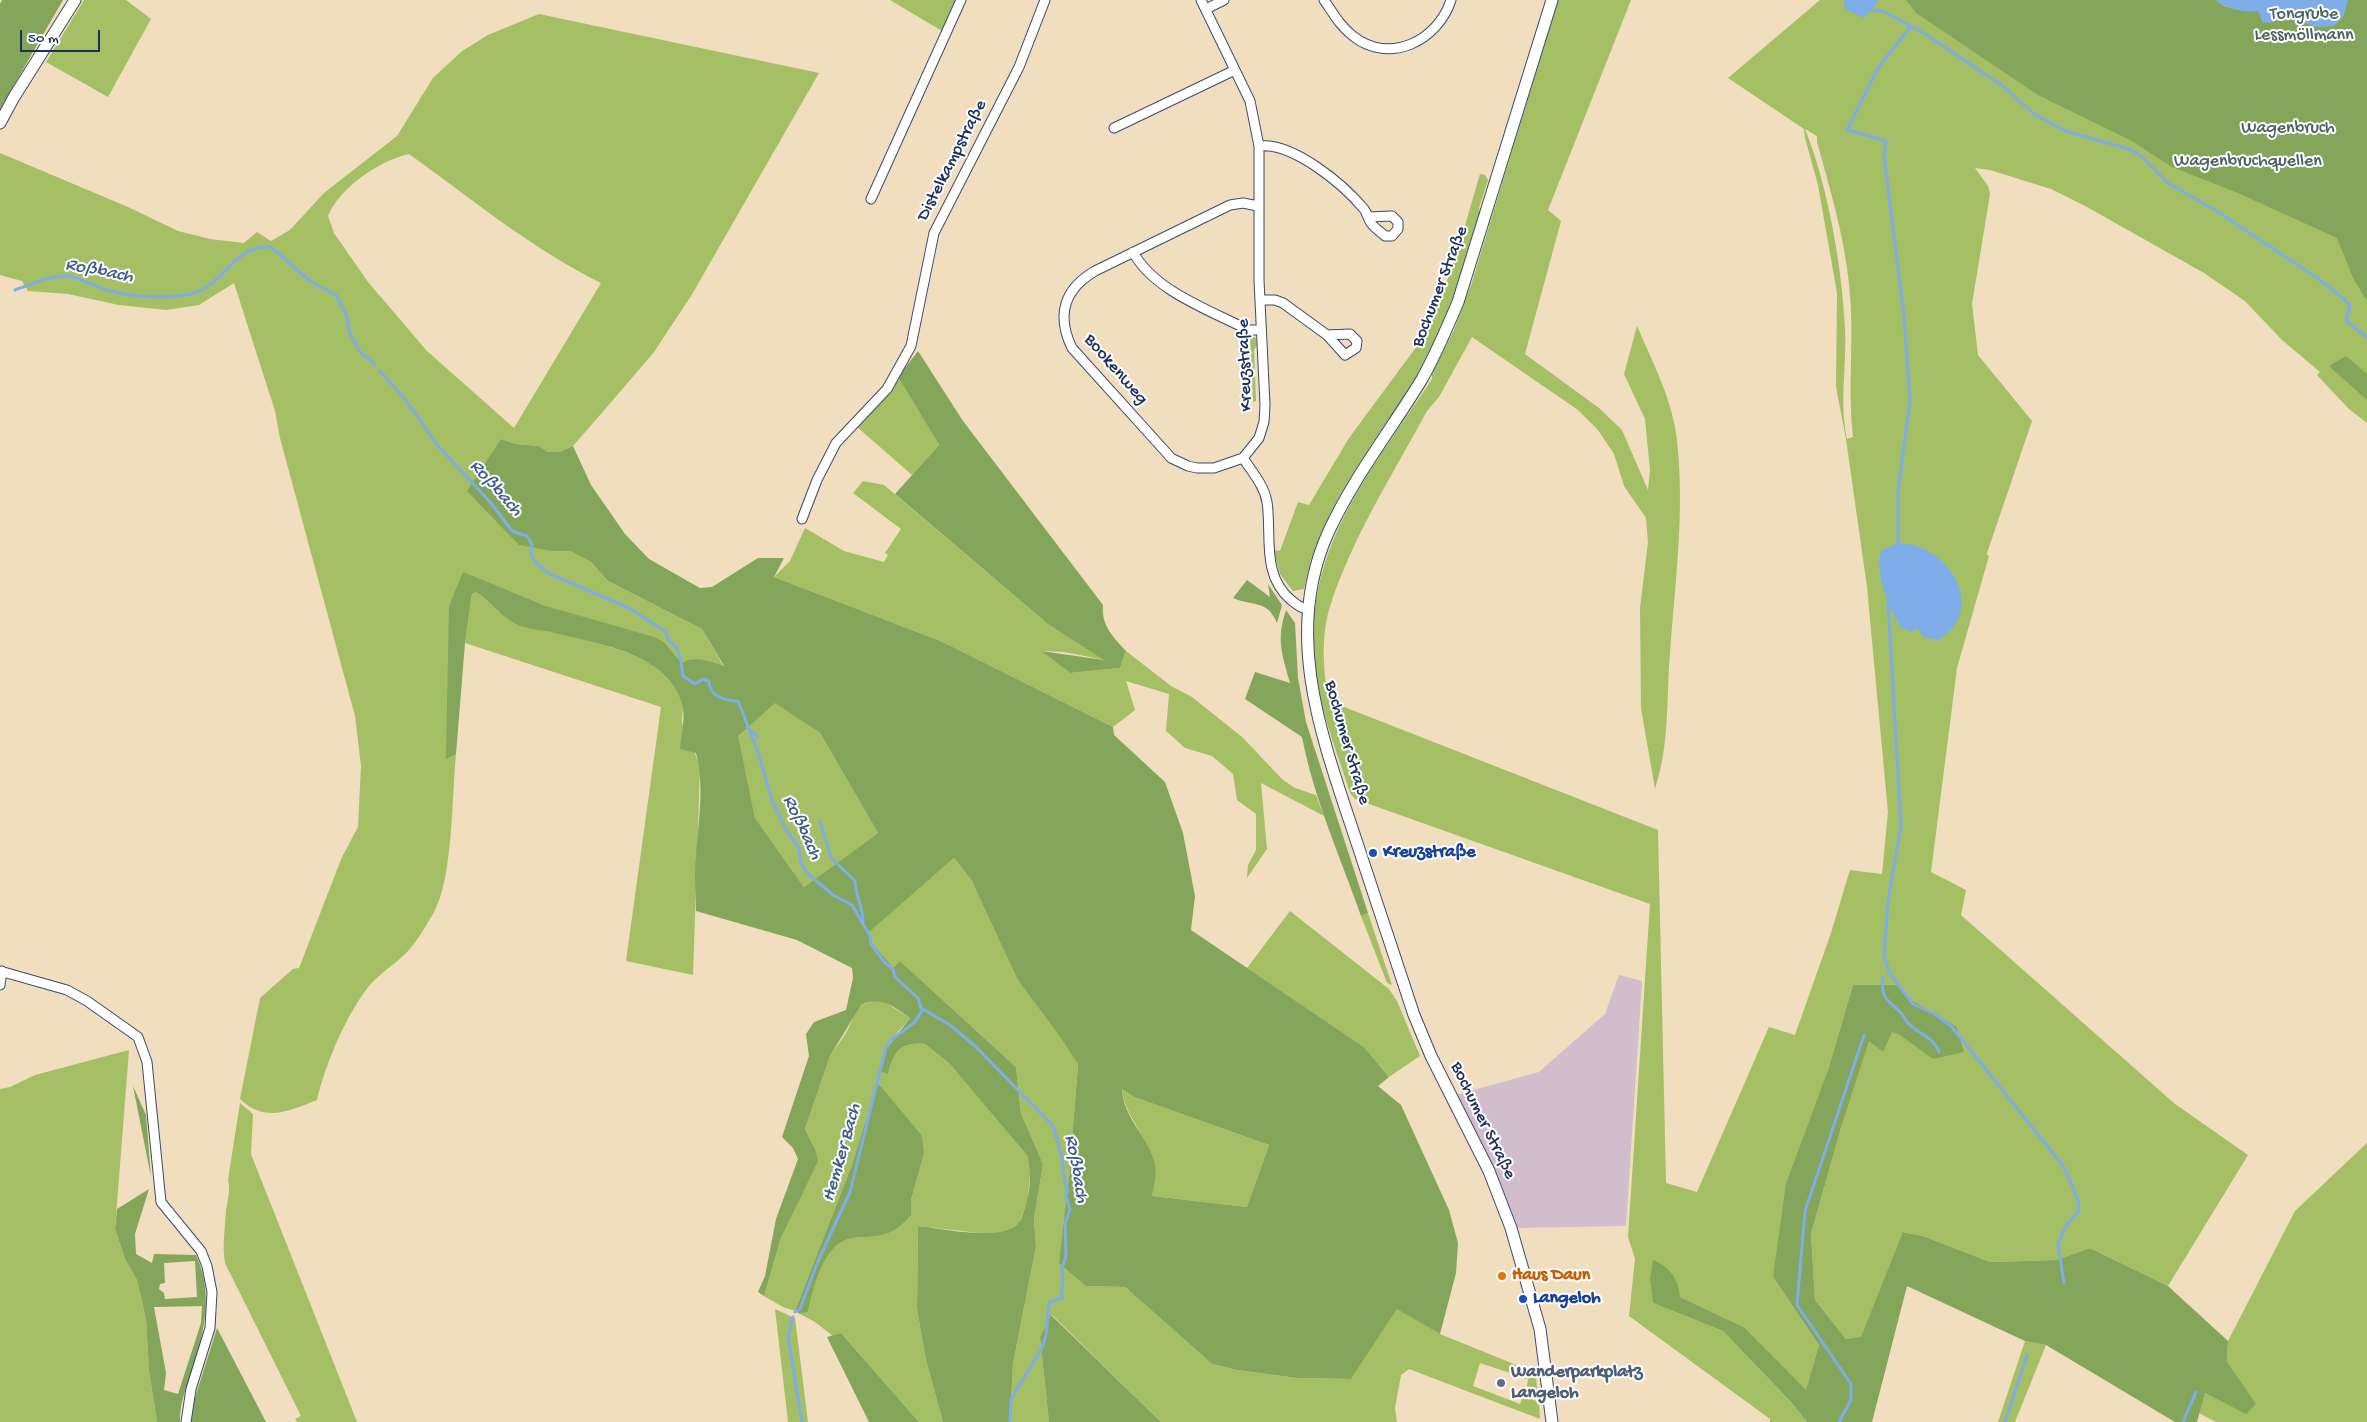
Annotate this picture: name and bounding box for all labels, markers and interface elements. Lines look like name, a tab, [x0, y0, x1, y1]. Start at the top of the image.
park label: Tongrube Lessmöllmann	[2254, 4, 2354, 46]
scale bar	[22, 20, 102, 52]
text: 50 m	[28, 30, 59, 48]
street label: Distelkampstraße	[913, 97, 993, 225]
park label: Wagenbruch	[2241, 118, 2335, 140]
park label: Wagenbruchquellen	[2174, 151, 2322, 173]
street label: Bochumer Straße	[1408, 223, 1474, 351]
water label: Roßbach	[63, 254, 135, 290]
street label: Kreuzstraße	[1234, 318, 1258, 412]
street label: Bookenweg	[1078, 330, 1152, 410]
water label: Roßbach	[464, 456, 526, 522]
street label: Bochumer Straße	[1318, 679, 1374, 807]
water label: Roßbach	[776, 792, 826, 864]
place label: Kreuzstraße	[1383, 842, 1476, 864]
marker: Kreuzstraße	[1367, 847, 1379, 859]
street label: Bochumer Straße	[1444, 1059, 1520, 1183]
water label: Hemker Bach	[818, 1102, 868, 1204]
water label: Roßbach	[1058, 1133, 1092, 1205]
place label: Haus Daun	[1512, 1265, 1590, 1287]
marker: Haus Daun	[1496, 1270, 1508, 1282]
place label: Langeloh	[1533, 1288, 1601, 1310]
marker: Langeloh	[1517, 1293, 1529, 1305]
place label: Wanderparkplatz Langeloh	[1511, 1362, 1642, 1405]
marker: Wanderparkplatz Langeloh	[1495, 1377, 1507, 1389]

